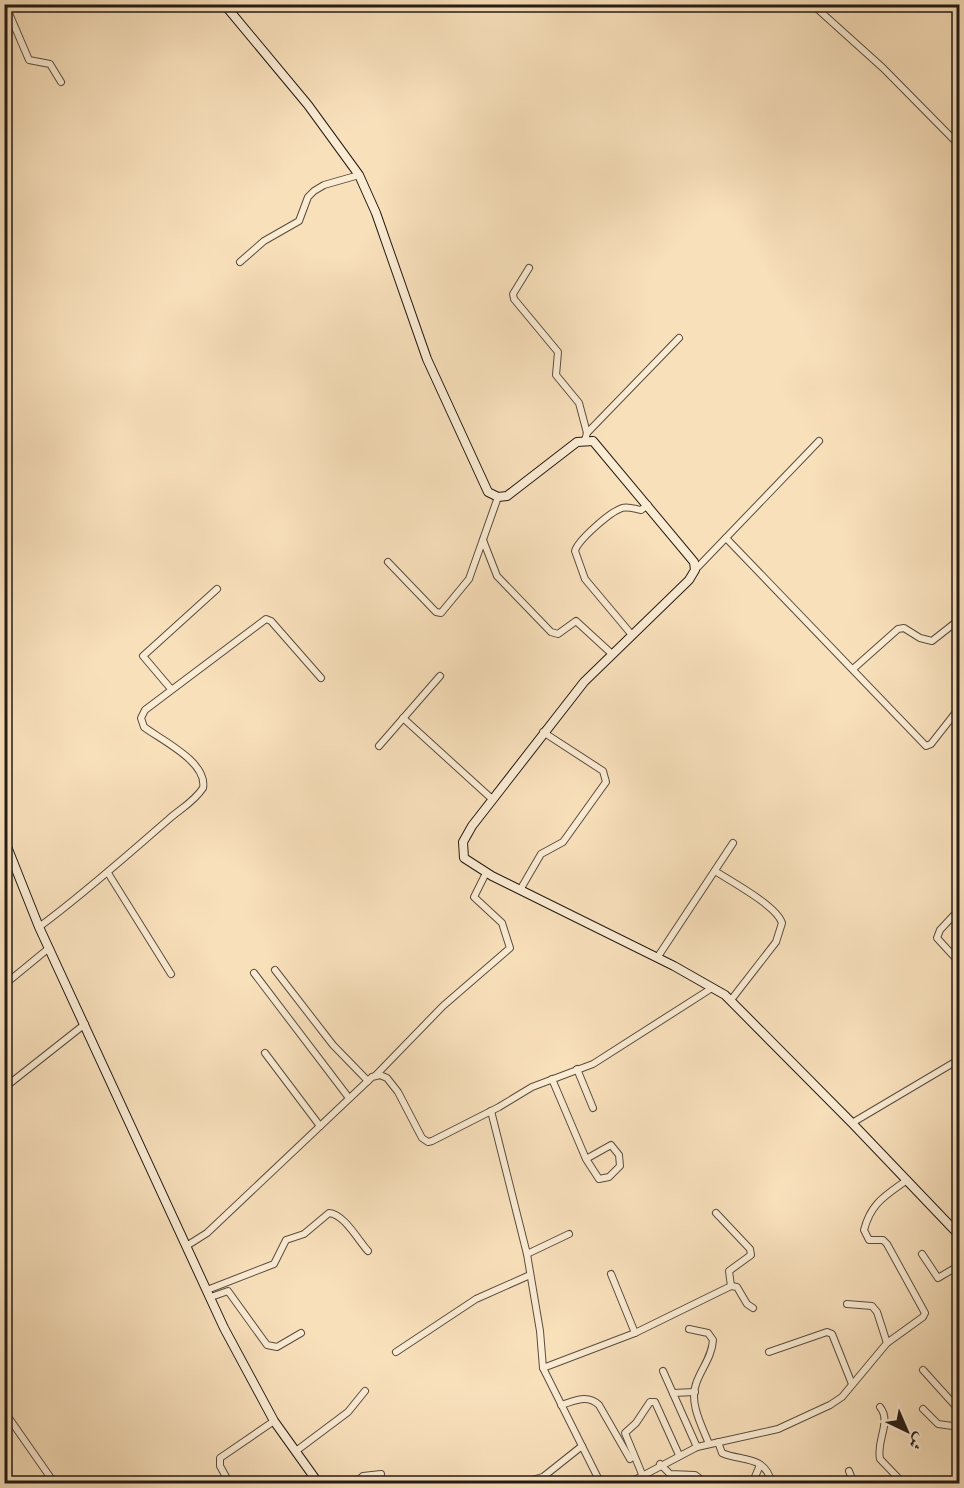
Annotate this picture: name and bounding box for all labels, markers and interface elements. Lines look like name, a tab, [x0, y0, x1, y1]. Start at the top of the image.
north arrow	[877, 1401, 937, 1461]
text: ش	[904, 1428, 929, 1454]

